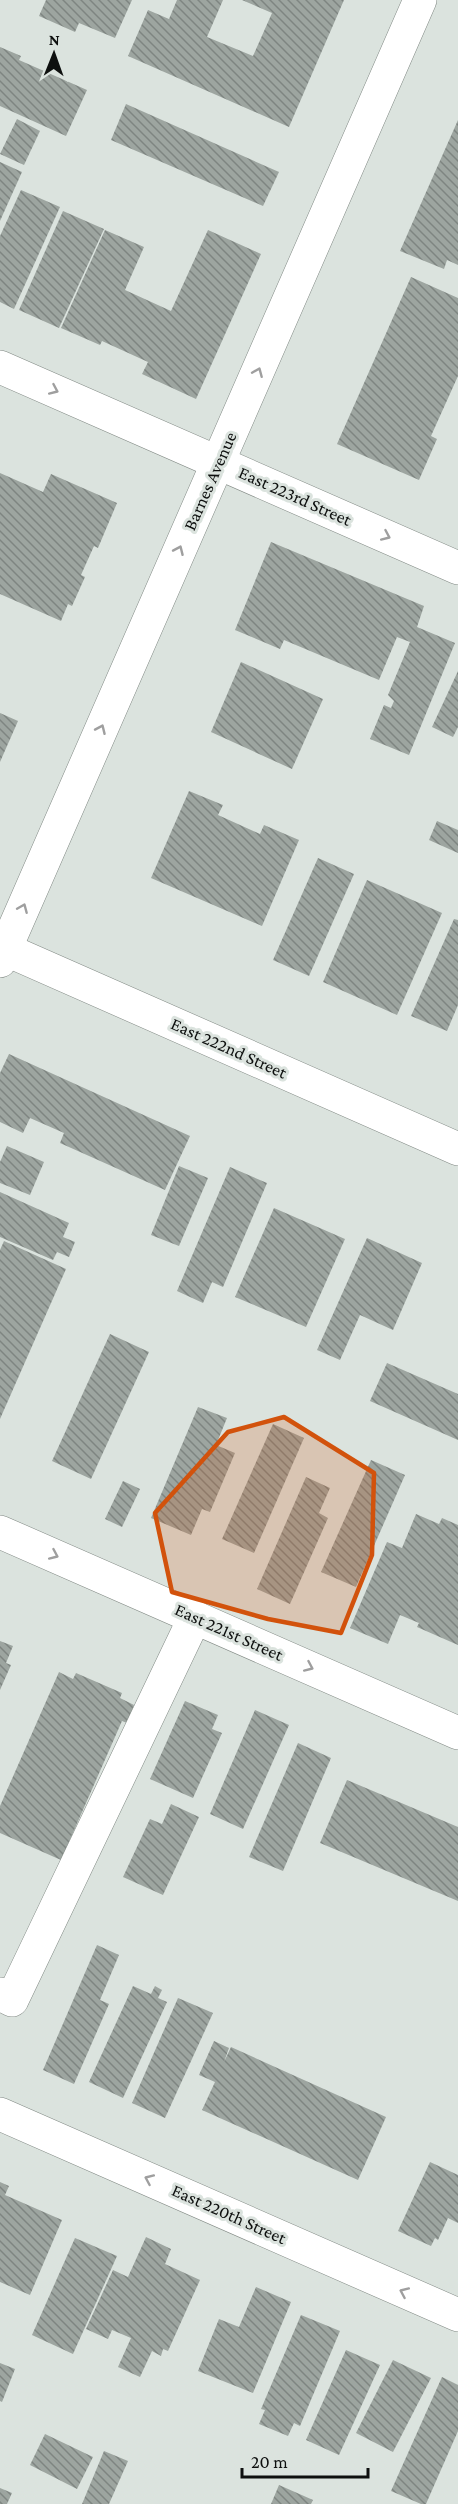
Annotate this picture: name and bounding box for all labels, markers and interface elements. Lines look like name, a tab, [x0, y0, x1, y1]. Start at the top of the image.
north arrow	[24, 24, 84, 84]
text: N	[49, 31, 60, 48]
one-way arrow	[251, 367, 263, 378]
one-way arrow	[47, 383, 58, 395]
street label: Barnes Avenue	[179, 429, 241, 533]
street label: East 223rd Street	[236, 462, 355, 530]
one-way arrow	[380, 529, 391, 541]
one-way arrow	[172, 546, 184, 557]
one-way arrow	[94, 724, 106, 735]
one-way arrow	[16, 903, 28, 914]
street label: East 222nd Street	[168, 1013, 291, 1083]
one-way arrow	[47, 1548, 58, 1560]
street label: East 221st Street	[172, 1599, 287, 1665]
one-way arrow	[303, 1660, 314, 1672]
one-way arrow	[145, 2175, 156, 2187]
street label: East 220th Street	[169, 2180, 290, 2249]
one-way arrow	[400, 2287, 411, 2299]
scale bar	[242, 2441, 368, 2479]
text: 20 m	[251, 2452, 288, 2472]

